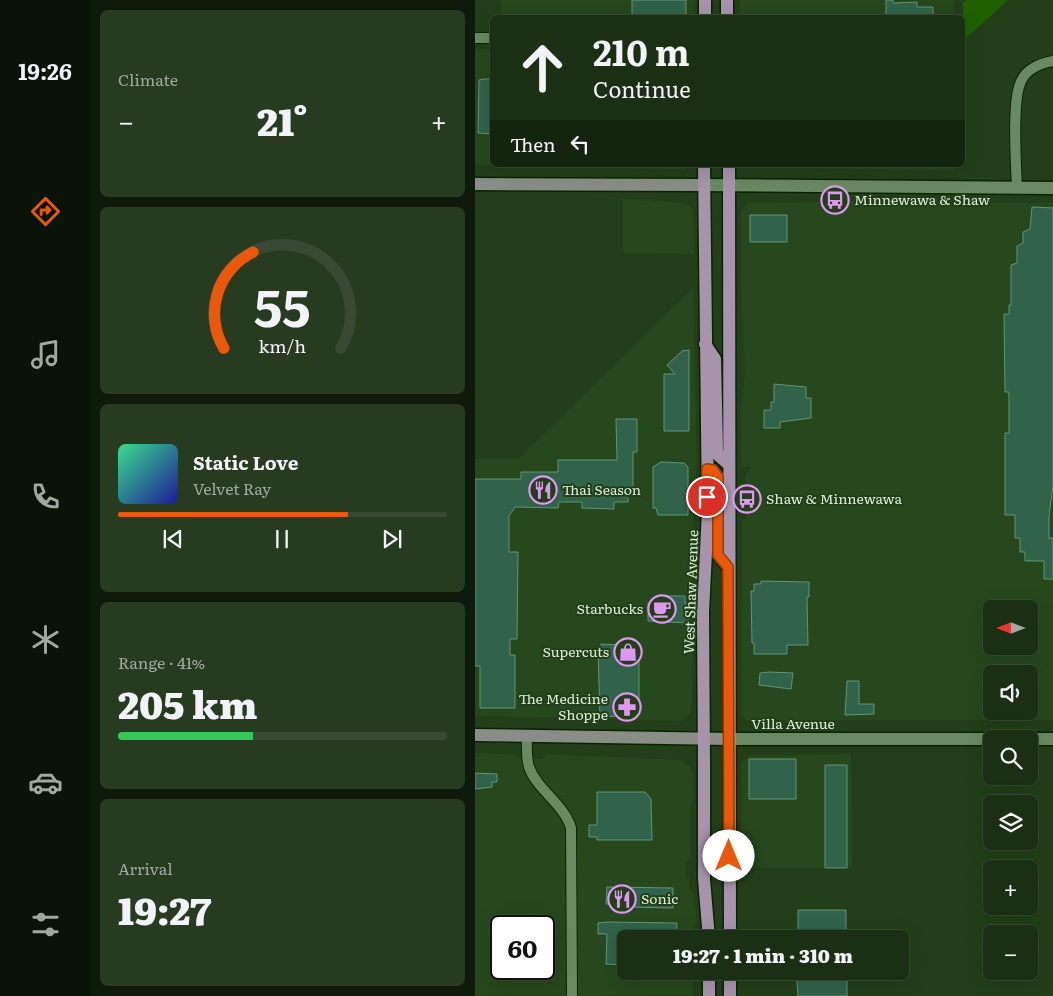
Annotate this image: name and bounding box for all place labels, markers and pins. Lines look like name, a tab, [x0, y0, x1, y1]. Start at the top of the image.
bus stop icon: Minnewawa & Shaw	[820, 185, 850, 215]
place label: Minnewawa & Shaw	[854, 189, 990, 209]
restaurant icon: Thai Season	[528, 475, 558, 505]
pin	[686, 476, 728, 518]
place label: Thai Season	[562, 479, 641, 499]
bus stop icon: Shaw & Minnewawa	[732, 484, 762, 514]
place label: Shaw & Minnewawa	[766, 488, 902, 508]
cafe icon: Starbucks	[647, 594, 677, 624]
place label: Starbucks	[576, 598, 643, 618]
shop icon: Supercuts	[613, 637, 643, 667]
place label: Supercuts	[543, 641, 609, 661]
place label: The Medicine Shoppe	[518, 688, 608, 724]
pharmacy icon: The Medicine Shoppe	[612, 692, 642, 722]
restaurant icon: Sonic	[607, 884, 637, 914]
place label: Sonic	[641, 888, 678, 908]

